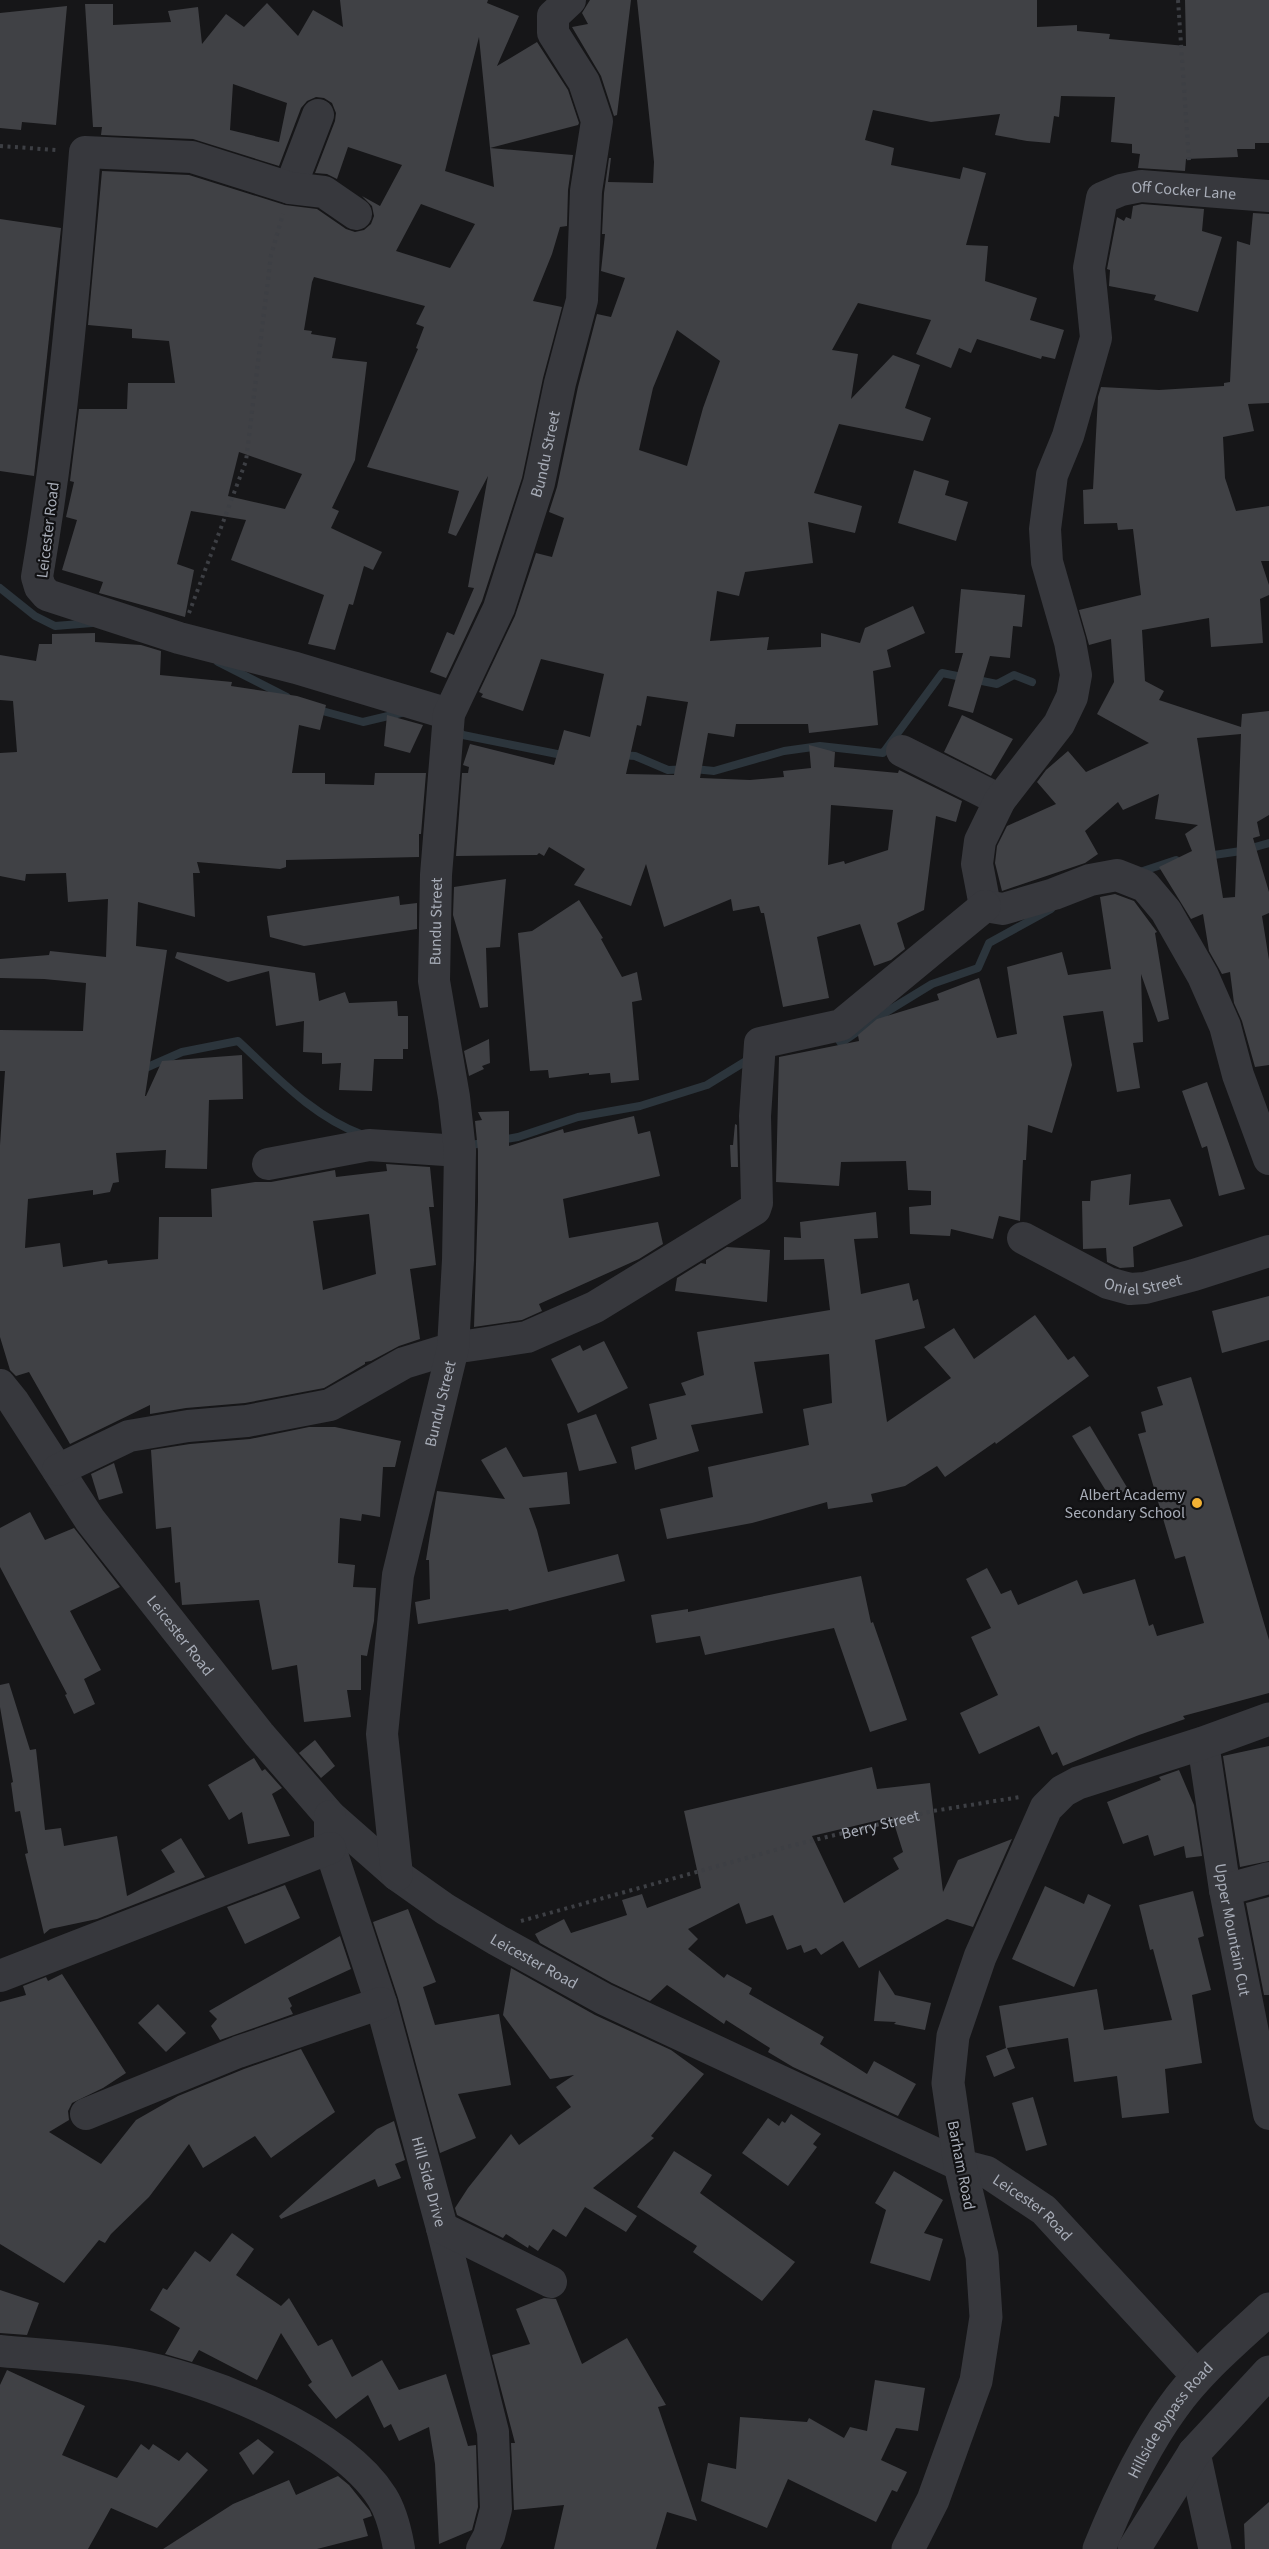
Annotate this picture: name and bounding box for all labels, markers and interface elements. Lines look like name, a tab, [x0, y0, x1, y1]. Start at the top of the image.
street label: Off Cocker Lane	[1130, 176, 1237, 205]
street label: Bundu Street	[525, 408, 566, 500]
street label: Leicester Road	[31, 481, 65, 580]
street label: Bundu Street	[424, 877, 448, 966]
street label: Oniel Street	[1101, 1269, 1185, 1301]
street label: Bundu Street	[419, 1358, 462, 1449]
place label: Albert Academy Secondary School	[1065, 1484, 1186, 1524]
marker: Albert Academy Secondary School	[1190, 1496, 1204, 1510]
street label: Leicester Road	[141, 1591, 219, 1681]
street label: Berry Street	[839, 1805, 922, 1845]
street label: Upper Mountain Cut	[1209, 1862, 1256, 1999]
street label: Leicester Road	[486, 1929, 582, 1995]
street label: Barham Road	[942, 2119, 980, 2212]
street label: Hill Side Drive	[406, 2134, 451, 2229]
street label: Leicester Road	[988, 2169, 1077, 2246]
street label: Hillside Bypass Road	[1122, 2357, 1218, 2482]

